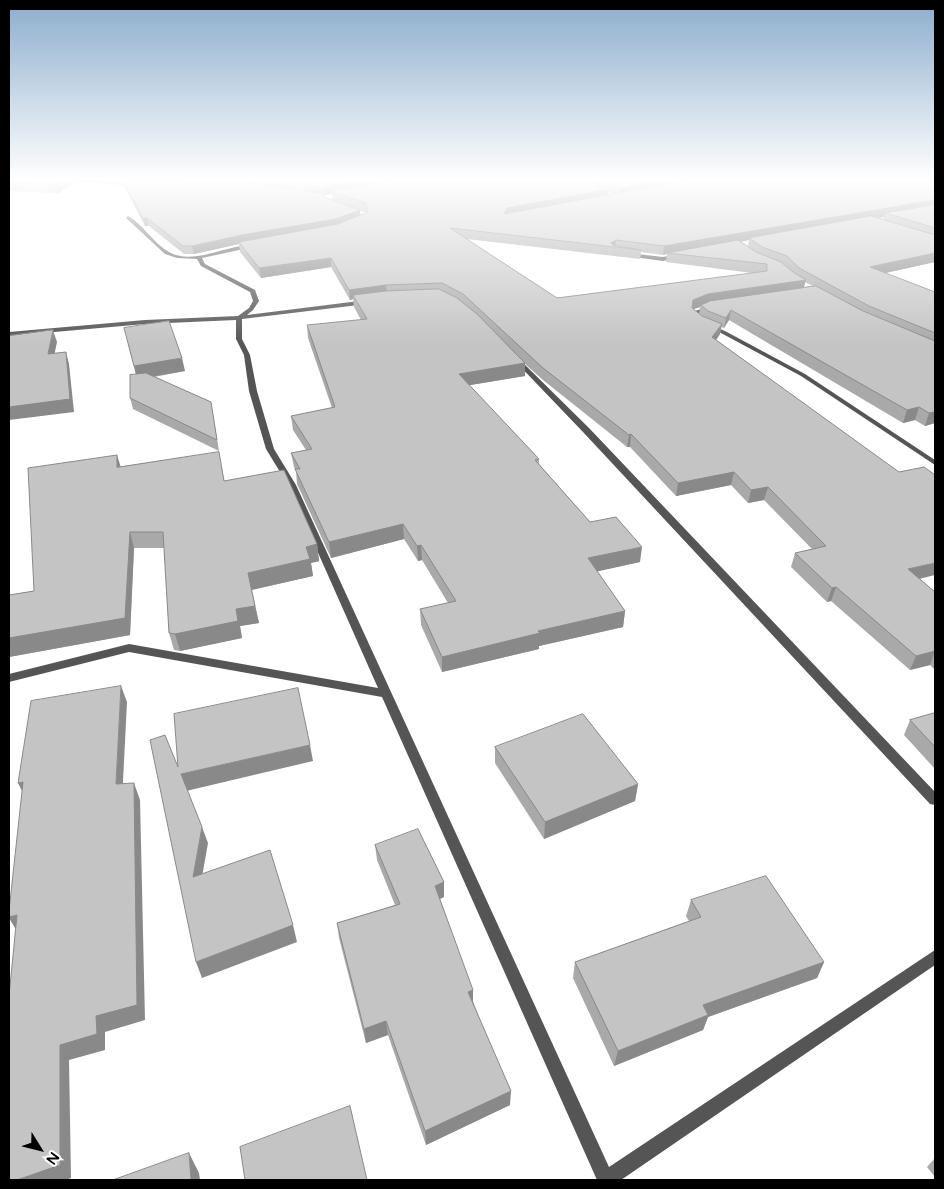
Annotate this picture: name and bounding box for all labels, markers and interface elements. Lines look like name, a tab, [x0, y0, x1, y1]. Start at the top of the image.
north arrow	[15, 1124, 65, 1174]
text: N	[42, 1149, 63, 1168]

